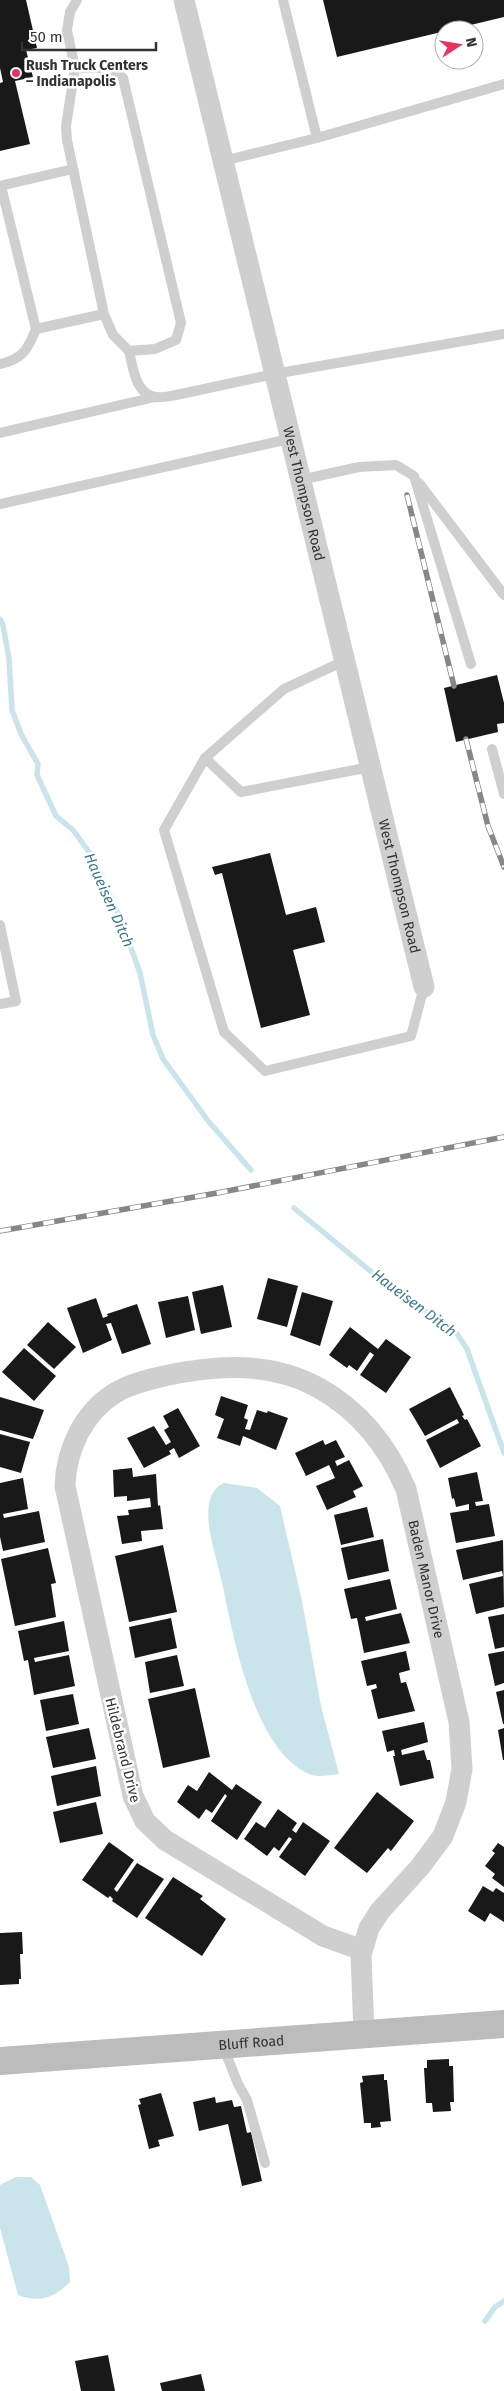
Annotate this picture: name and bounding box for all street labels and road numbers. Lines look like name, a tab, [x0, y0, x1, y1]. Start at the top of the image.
street label: West Thompson Road	[279, 425, 328, 562]
street label: West Thompson Road	[375, 818, 423, 955]
street label: Baden Manor Drive	[404, 1518, 448, 1640]
street label: Hildebrand Drive	[101, 1696, 144, 1804]
street label: Bluff Road	[218, 2032, 285, 2054]

